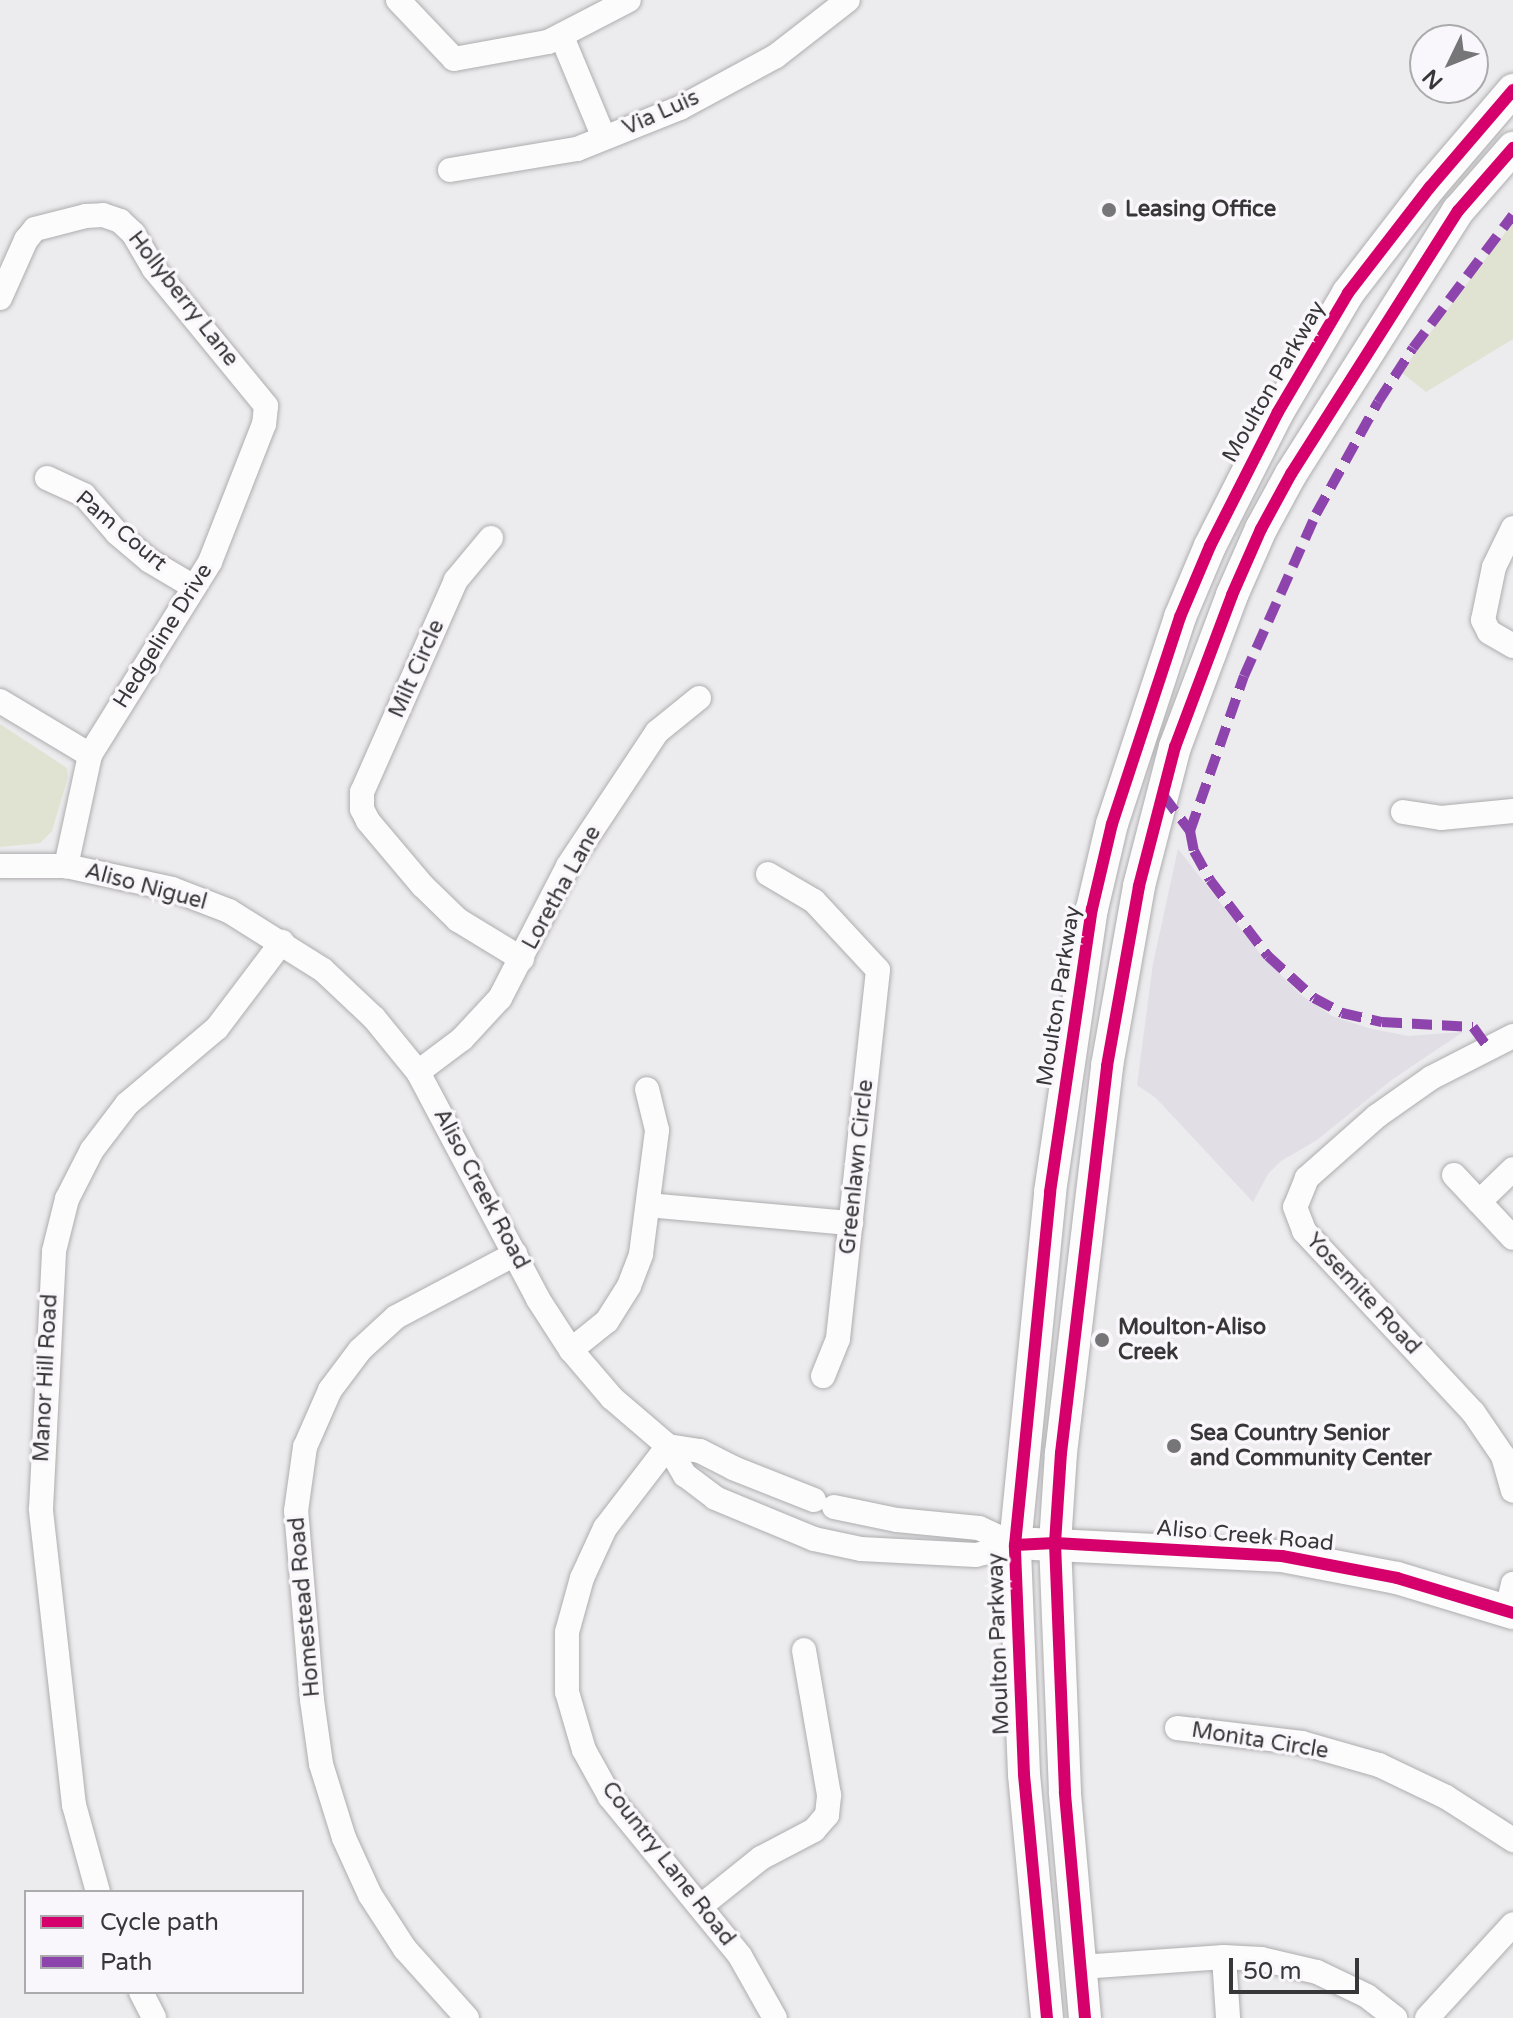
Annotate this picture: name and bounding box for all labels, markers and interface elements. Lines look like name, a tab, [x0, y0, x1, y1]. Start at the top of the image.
north arrow	[1409, 24, 1489, 104]
text: N	[1417, 64, 1448, 94]
street label: Via Luis	[619, 85, 703, 141]
place label: Leasing Office	[1125, 197, 1276, 223]
marker: Leasing Office	[1100, 201, 1118, 219]
street label: Hollyberry Lane	[122, 226, 244, 372]
street label: Moulton Parkway	[1217, 297, 1331, 467]
street label: Pam Court	[70, 485, 172, 577]
street label: Hedgeline Drive	[108, 559, 218, 713]
street label: Milt Circle	[384, 616, 450, 722]
street label: Loretha Lane	[517, 822, 607, 954]
street label: Aliso Niguel	[82, 858, 210, 916]
street label: Moulton Parkway	[1032, 904, 1086, 1088]
street label: Greenlawn Circle	[835, 1078, 879, 1256]
street label: Aliso Creek Road	[428, 1104, 534, 1274]
street label: Yosemite Road	[1300, 1228, 1426, 1360]
street label: Manor Hill Road	[28, 1293, 64, 1463]
place label: Moulton-Aliso Creek	[1118, 1314, 1266, 1366]
marker: Moulton-Aliso Creek	[1093, 1331, 1111, 1349]
place label: Sea Country Senior and Community Center	[1190, 1420, 1432, 1472]
marker: Sea Country Senior and Community Center	[1165, 1437, 1183, 1455]
street label: Aliso Creek Road	[1155, 1515, 1335, 1557]
street label: Homestead Road	[284, 1516, 326, 1698]
street label: Moulton Parkway	[983, 1552, 1015, 1736]
street label: Monita Circle	[1190, 1717, 1330, 1765]
street label: Country Lane Road	[596, 1777, 740, 1951]
legend	[24, 1890, 304, 1994]
text: Cycle path	[100, 1908, 219, 1937]
scale bar	[1233, 1942, 1363, 1992]
text: Path	[100, 1948, 153, 1977]
text: 50 m	[1243, 1957, 1301, 1986]

